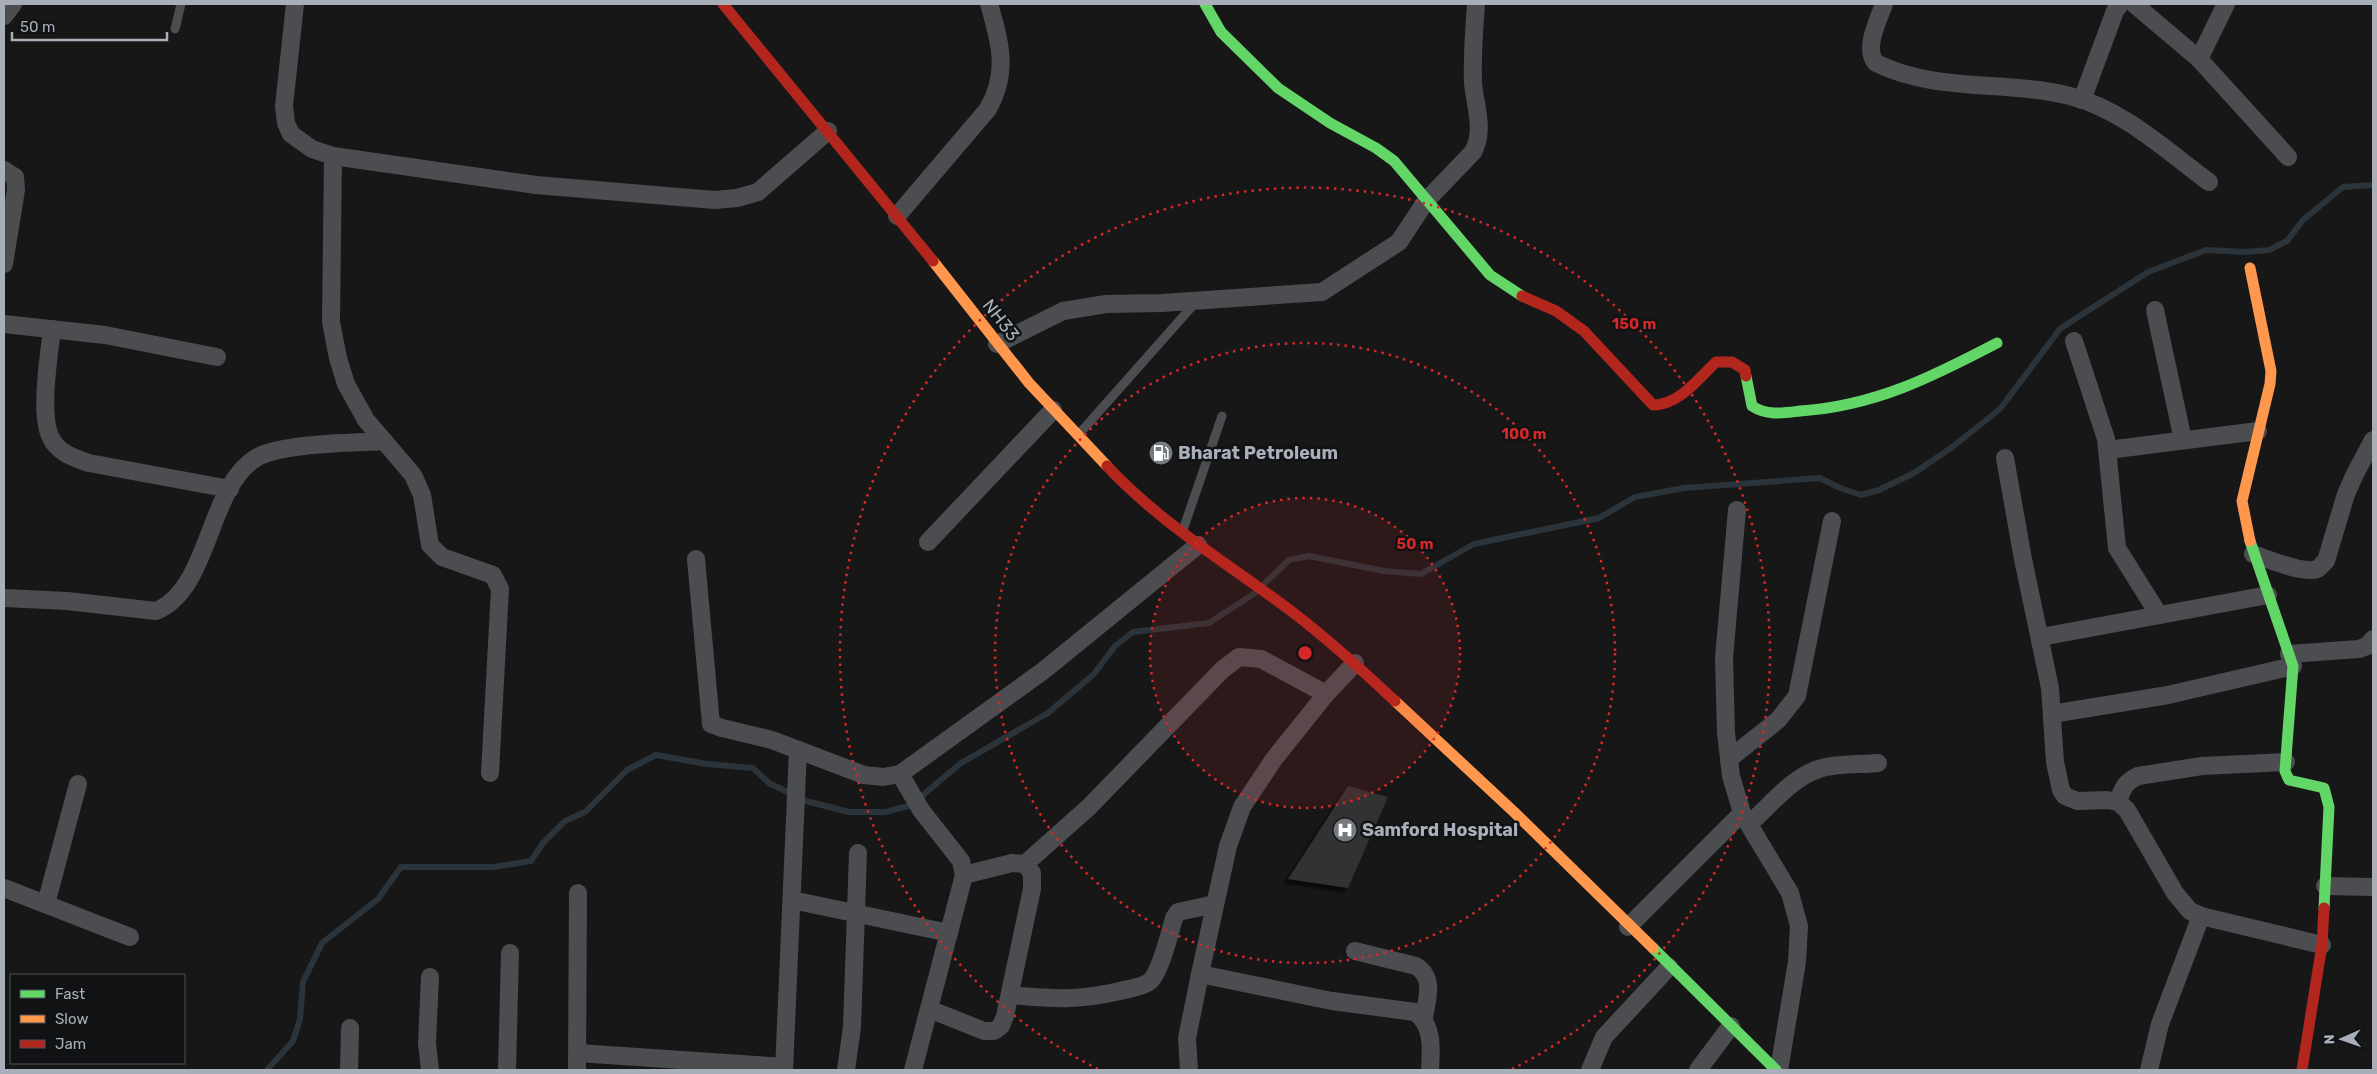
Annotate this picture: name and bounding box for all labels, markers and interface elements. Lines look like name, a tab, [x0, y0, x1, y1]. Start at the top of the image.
scale bar	[12, 10, 168, 42]
text: 50 m	[20, 18, 55, 36]
street label: NH33	[978, 295, 1024, 345]
text: 150 m	[1612, 315, 1656, 333]
text: 100 m	[1502, 425, 1546, 443]
fuel station icon: Bharat Petroleum	[1148, 440, 1174, 466]
place label: Bharat Petroleum	[1178, 442, 1338, 464]
text: 50 m	[1397, 535, 1433, 553]
centre of rings	[1296, 644, 1314, 662]
hospital icon: Samford Hospital	[1332, 817, 1358, 843]
place label: Samford Hospital	[1362, 819, 1518, 841]
legend	[10, 974, 185, 1064]
text: Fast	[55, 985, 85, 1003]
text: Slow	[55, 1010, 88, 1028]
north arrow	[2317, 1014, 2367, 1064]
text: N	[2321, 1034, 2338, 1045]
text: Jam	[55, 1035, 86, 1053]

